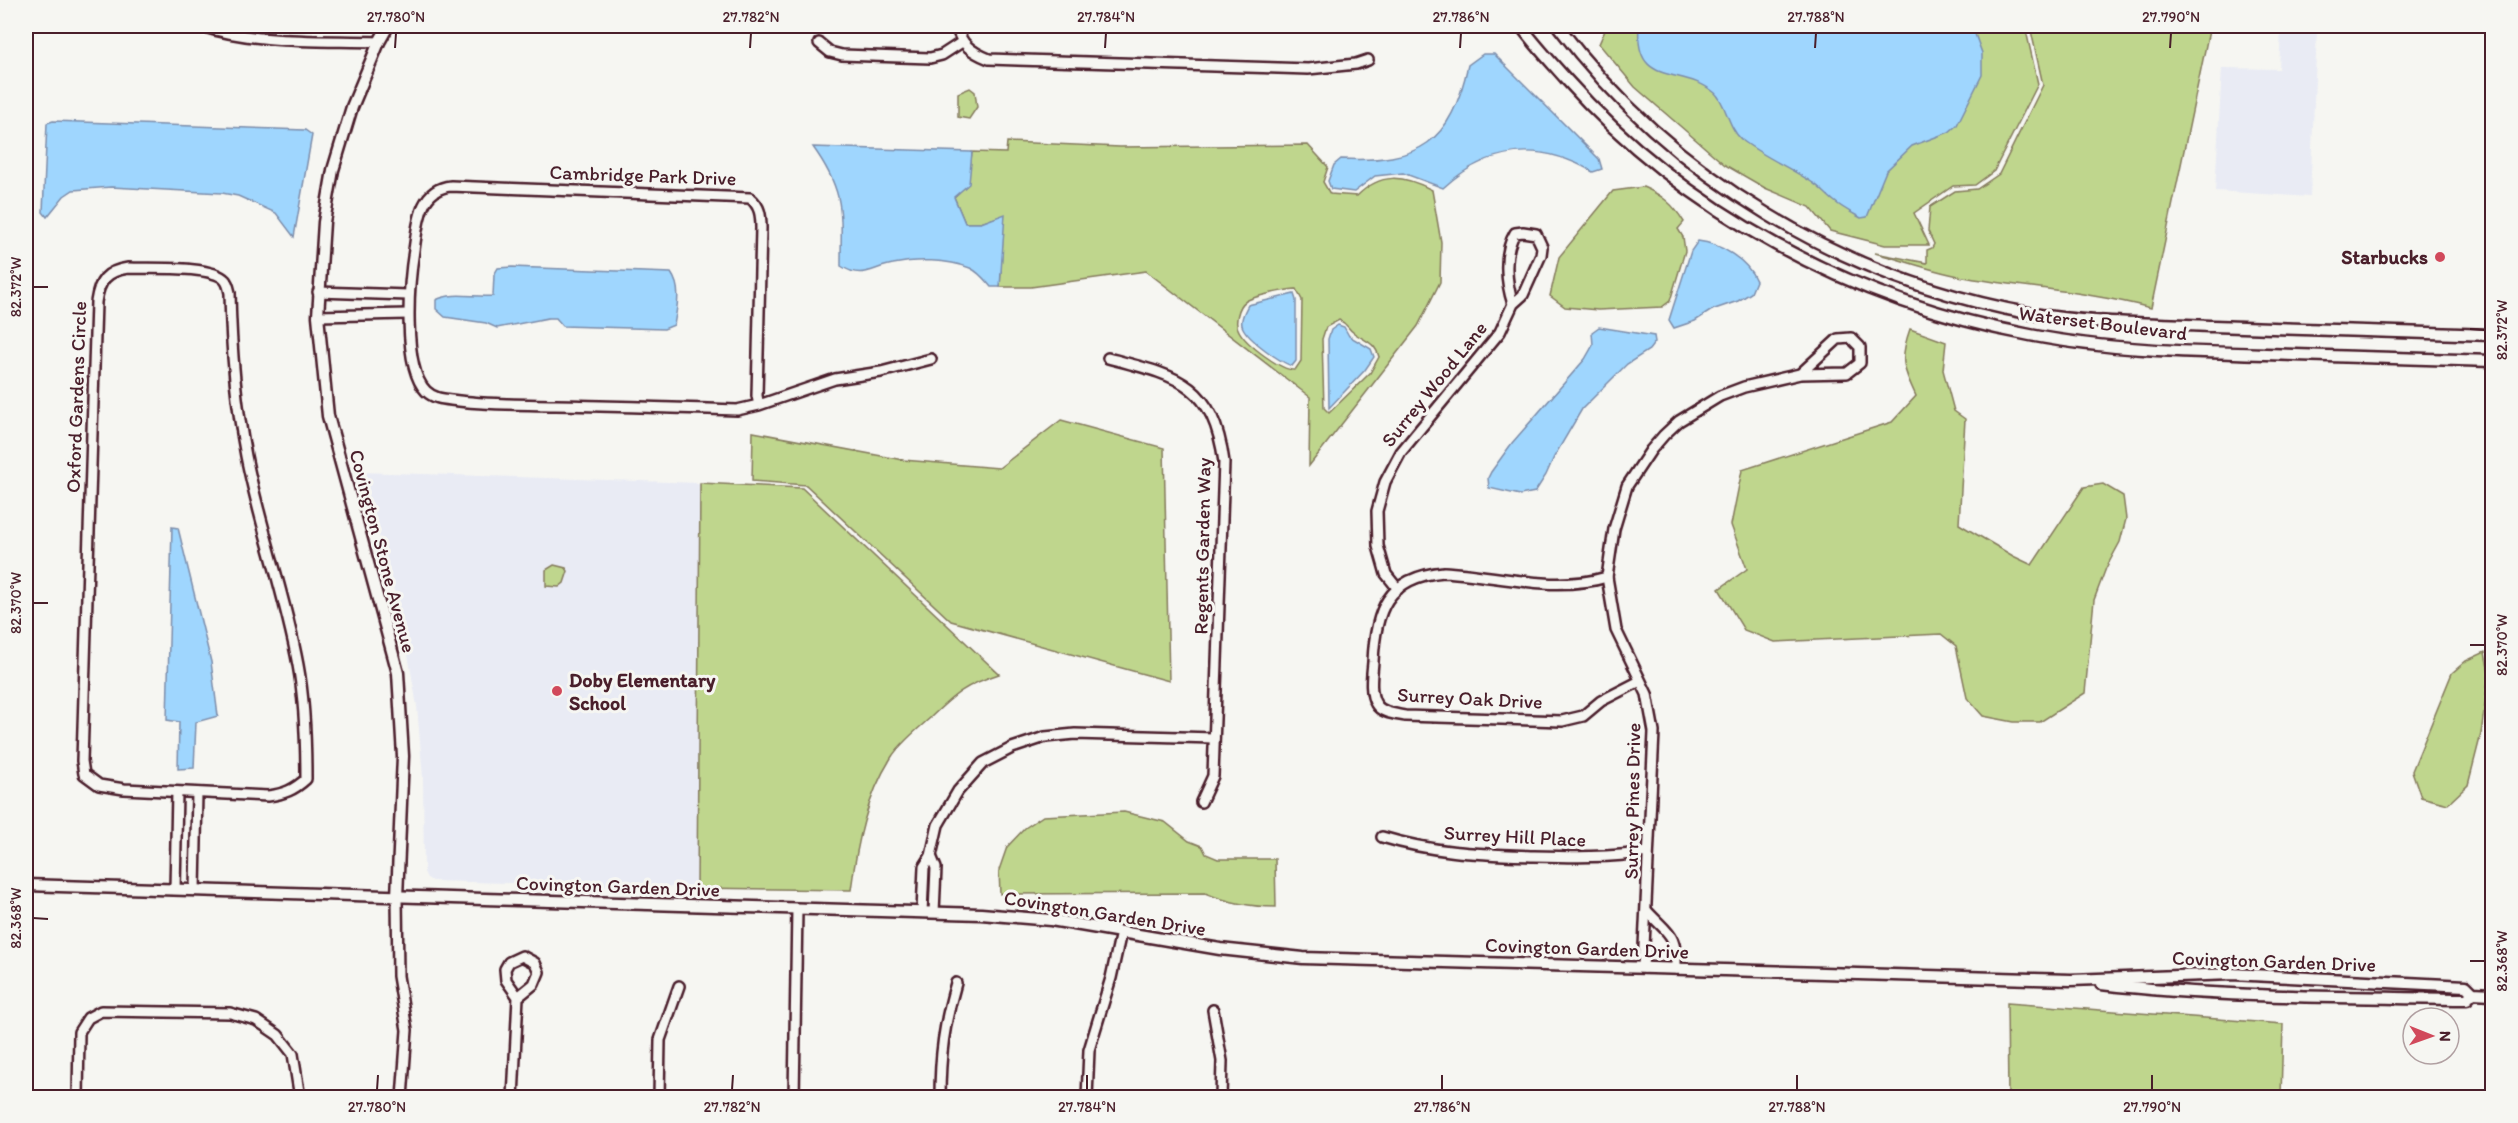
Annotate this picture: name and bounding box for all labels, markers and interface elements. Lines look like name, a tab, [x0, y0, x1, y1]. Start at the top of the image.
text: 27.780°N	[367, 8, 425, 26]
text: 27.782°N	[722, 8, 780, 26]
text: 27.784°N	[1077, 8, 1135, 26]
text: 27.786°N	[1432, 8, 1490, 26]
text: 27.788°N	[1787, 8, 1845, 26]
text: 27.790°N	[2142, 8, 2200, 26]
street label: Cambridge Park Drive	[549, 160, 737, 190]
place label: Starbucks	[2341, 245, 2428, 269]
marker: Starbucks	[2433, 250, 2447, 264]
text: 82.372°W	[7, 257, 25, 317]
street label: Oxford Gardens Circle	[61, 300, 91, 494]
text: 82.372°W	[2493, 300, 2511, 360]
street label: Waterset Boulevard	[2017, 301, 2189, 345]
street label: Surrey Wood Lane	[1376, 316, 1492, 452]
street label: Covington Stone Avenue	[344, 447, 422, 655]
street label: Regents Garden Way	[1188, 457, 1216, 635]
text: 82.370°W	[7, 572, 25, 634]
text: 82.370°W	[2493, 614, 2511, 676]
place label: Doby Elementary School	[569, 668, 716, 715]
street label: Surrey Oak Drive	[1397, 682, 1543, 714]
marker: Doby Elementary School	[550, 684, 564, 698]
street label: Surrey Pines Drive	[1619, 722, 1645, 880]
street label: Surrey Hill Place	[1443, 820, 1587, 852]
street label: Covington Garden Drive	[516, 870, 720, 902]
street label: Covington Garden Drive	[1002, 885, 1208, 941]
text: 82.368°W	[7, 887, 25, 949]
text: 82.368°W	[2493, 930, 2511, 992]
street label: Covington Garden Drive	[1485, 932, 1689, 964]
street label: Covington Garden Drive	[2172, 945, 2376, 977]
north arrow	[2401, 1006, 2461, 1066]
text: N	[2436, 1031, 2455, 1042]
text: 27.780°N	[348, 1098, 406, 1116]
text: 27.782°N	[703, 1098, 761, 1116]
text: 27.784°N	[1058, 1098, 1116, 1116]
text: 27.786°N	[1413, 1098, 1471, 1116]
text: 27.788°N	[1768, 1098, 1826, 1116]
text: 27.790°N	[2123, 1098, 2181, 1116]

